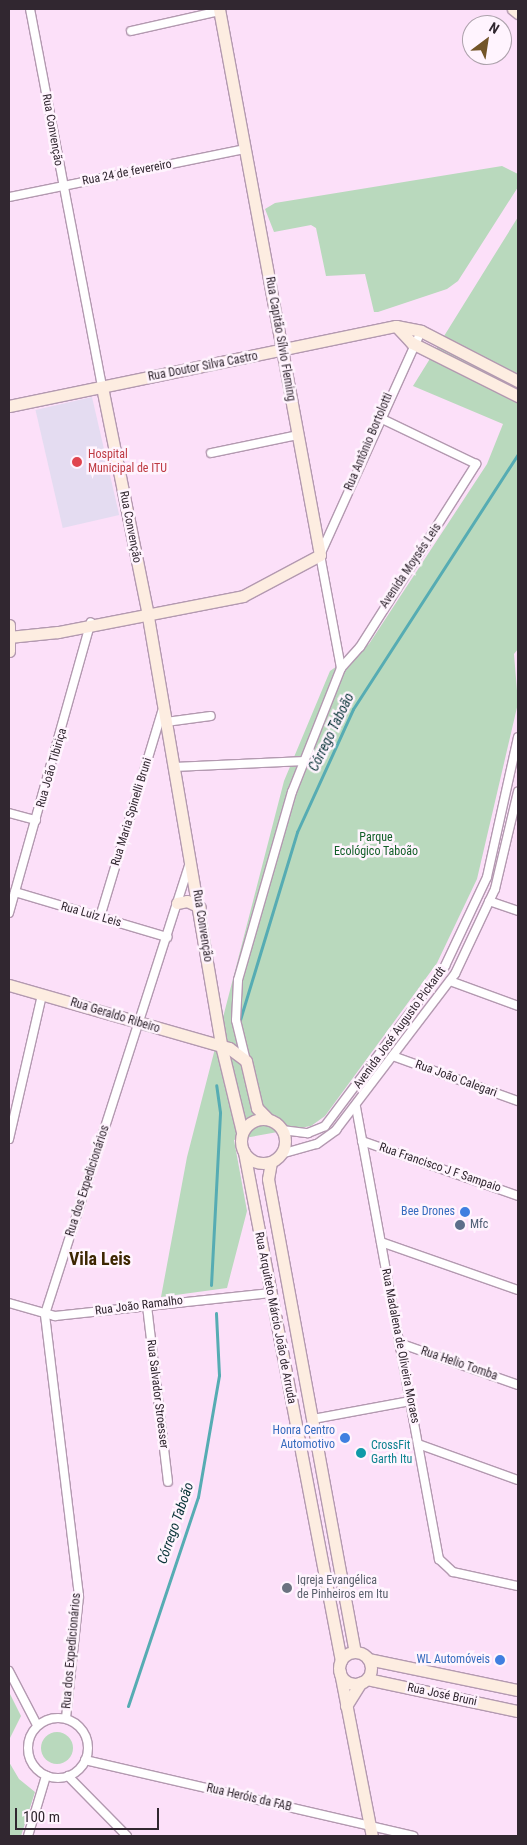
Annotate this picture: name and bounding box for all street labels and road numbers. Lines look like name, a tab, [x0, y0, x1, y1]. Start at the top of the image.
street label: Rua Convenção	[39, 93, 65, 167]
street label: Rua 24 de fevereiro	[81, 157, 173, 189]
street label: Rua Capitão Sílvio Fleming	[262, 276, 298, 402]
street label: Rua Doutor Silva Castro	[147, 349, 259, 385]
street label: Rua Antônio Bortolotti	[342, 391, 396, 493]
street label: Rua Convenção	[116, 490, 144, 564]
street label: Avenida Moysés Leis	[377, 521, 445, 611]
street label: Rua João Tibiriça	[34, 726, 70, 810]
street label: Rua Maria Spinelli Bruni	[109, 756, 155, 868]
street label: Rua Convenção	[189, 889, 215, 963]
street label: Rua Luiz Leis	[59, 899, 123, 931]
street label: Avenida José Augusto Pickardt	[351, 964, 449, 1092]
street label: Rua Geraldo Ribeiro	[68, 996, 162, 1036]
street label: Rua João Calegari	[413, 1058, 499, 1100]
street label: Rua dos Expedicionários	[63, 1124, 113, 1238]
street label: Rua Francisco J F Sampaio	[377, 1140, 503, 1196]
street label: Rua Arquiteto Márcio João de Arruda	[251, 1231, 299, 1405]
street label: Rua Madalena de Oliveira Moraes	[378, 1267, 422, 1425]
street label: Rua João Ramalho	[94, 1293, 184, 1319]
street label: Rua Salvador Stroesser	[143, 1339, 171, 1449]
street label: Rua Helio Tomba	[419, 1344, 499, 1384]
street label: Rua dos Expedicionários	[60, 1593, 84, 1709]
street label: Rua José Bruni	[406, 1681, 478, 1709]
street label: Rua Heróis da FAB	[205, 1781, 293, 1815]

